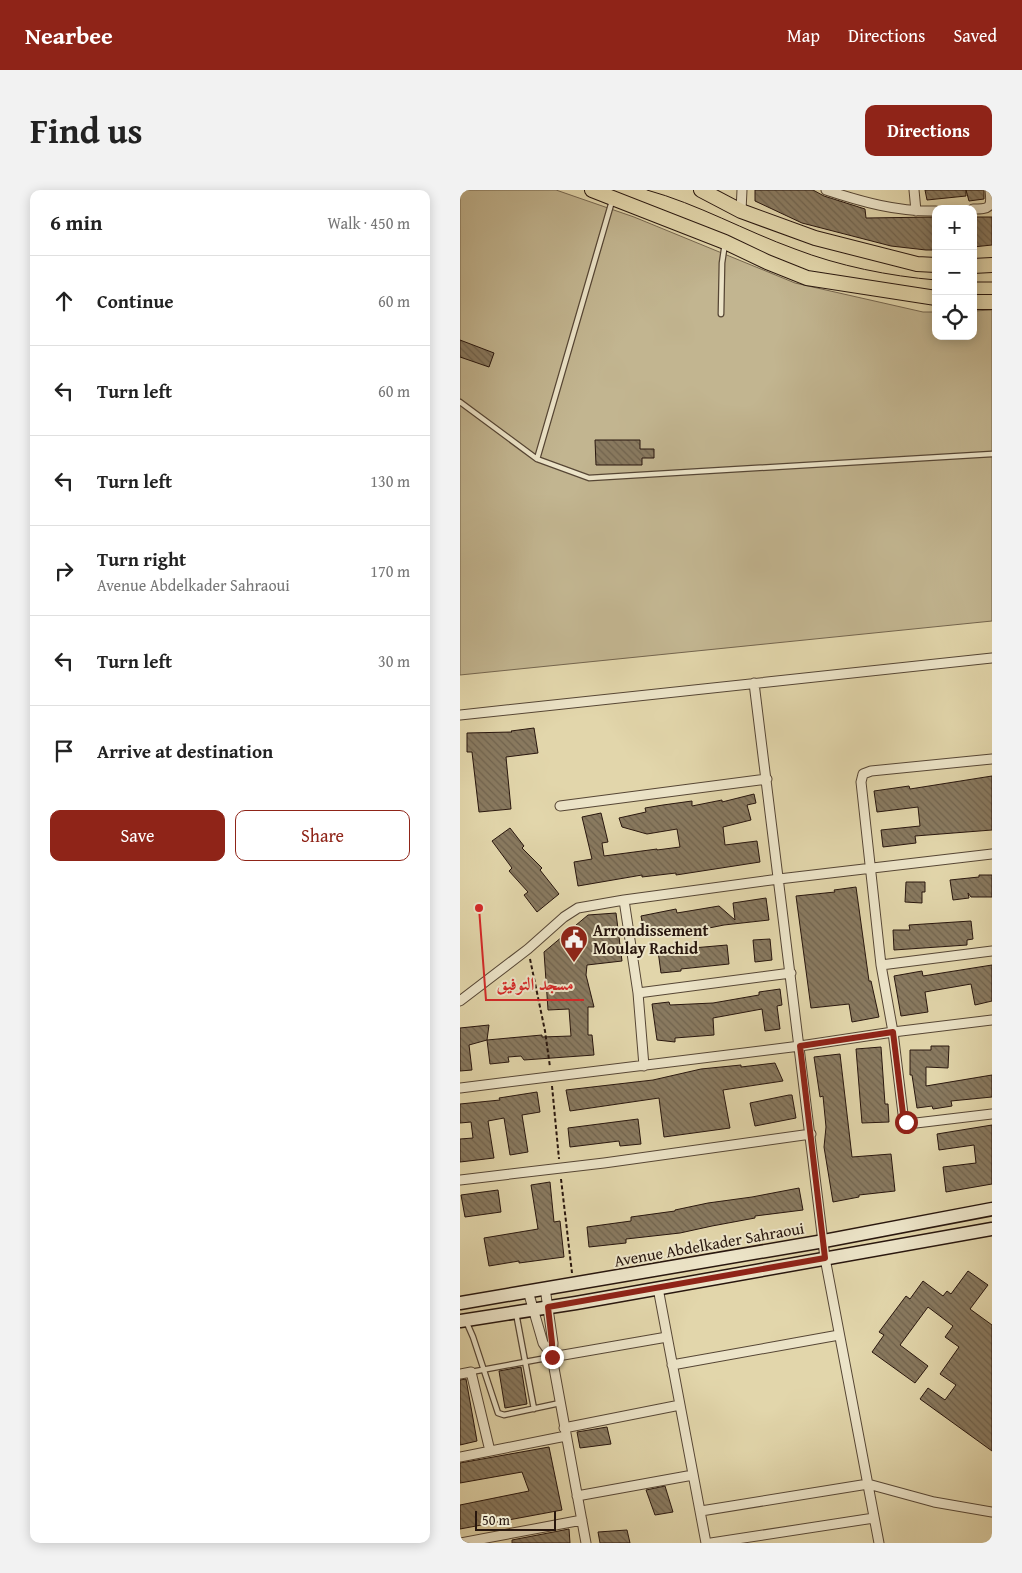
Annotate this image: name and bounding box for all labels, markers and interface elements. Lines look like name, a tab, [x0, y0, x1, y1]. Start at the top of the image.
text: Nearbee	[25, 18, 113, 53]
text: Map	[787, 22, 820, 49]
text: Directions	[848, 22, 925, 49]
text: Saved	[953, 22, 997, 49]
text: Find us	[30, 105, 143, 156]
button: Directions	[865, 105, 992, 156]
map controls	[932, 205, 977, 340]
button: +	[932, 205, 977, 250]
text: 6 min	[50, 207, 102, 238]
text: Walk · 450 m	[327, 211, 410, 235]
button: −	[932, 250, 977, 295]
icon: ahead	[50, 287, 78, 315]
text: Continue	[97, 287, 174, 315]
text: 60 m	[378, 289, 410, 313]
button: locate	[932, 295, 977, 340]
icon: left	[50, 377, 78, 405]
text: Turn left	[97, 377, 172, 405]
text: 60 m	[378, 379, 410, 403]
icon: left	[50, 467, 78, 495]
text: Turn left	[97, 467, 172, 495]
text: 130 m	[370, 469, 410, 493]
text: Turn right	[97, 545, 186, 573]
icon: right	[50, 557, 78, 585]
text: 170 m	[370, 559, 410, 583]
text: Avenue Abdelkader Sahraoui	[97, 573, 290, 597]
icon: left	[50, 647, 78, 675]
text: Turn left	[97, 647, 172, 675]
text: 30 m	[378, 649, 410, 673]
icon: arrive	[50, 737, 78, 765]
text: Arrive at destination	[97, 737, 273, 765]
button: Save	[50, 810, 225, 861]
button: Share	[235, 810, 410, 861]
place label: Arrondissement Moulay Rachid	[593, 918, 708, 960]
public building icon: Arrondissement Moulay Rachid	[559, 924, 589, 963]
callout: مسجد التوفيق	[486, 967, 584, 1000]
text: مسجد التوفيق	[496, 970, 574, 997]
route start	[895, 1111, 918, 1134]
street label: Avenue Abdelkader Sahraoui	[612, 1215, 806, 1273]
route end	[541, 1346, 564, 1369]
scale bar	[475, 1508, 556, 1531]
text: 50 m	[482, 1510, 510, 1530]

